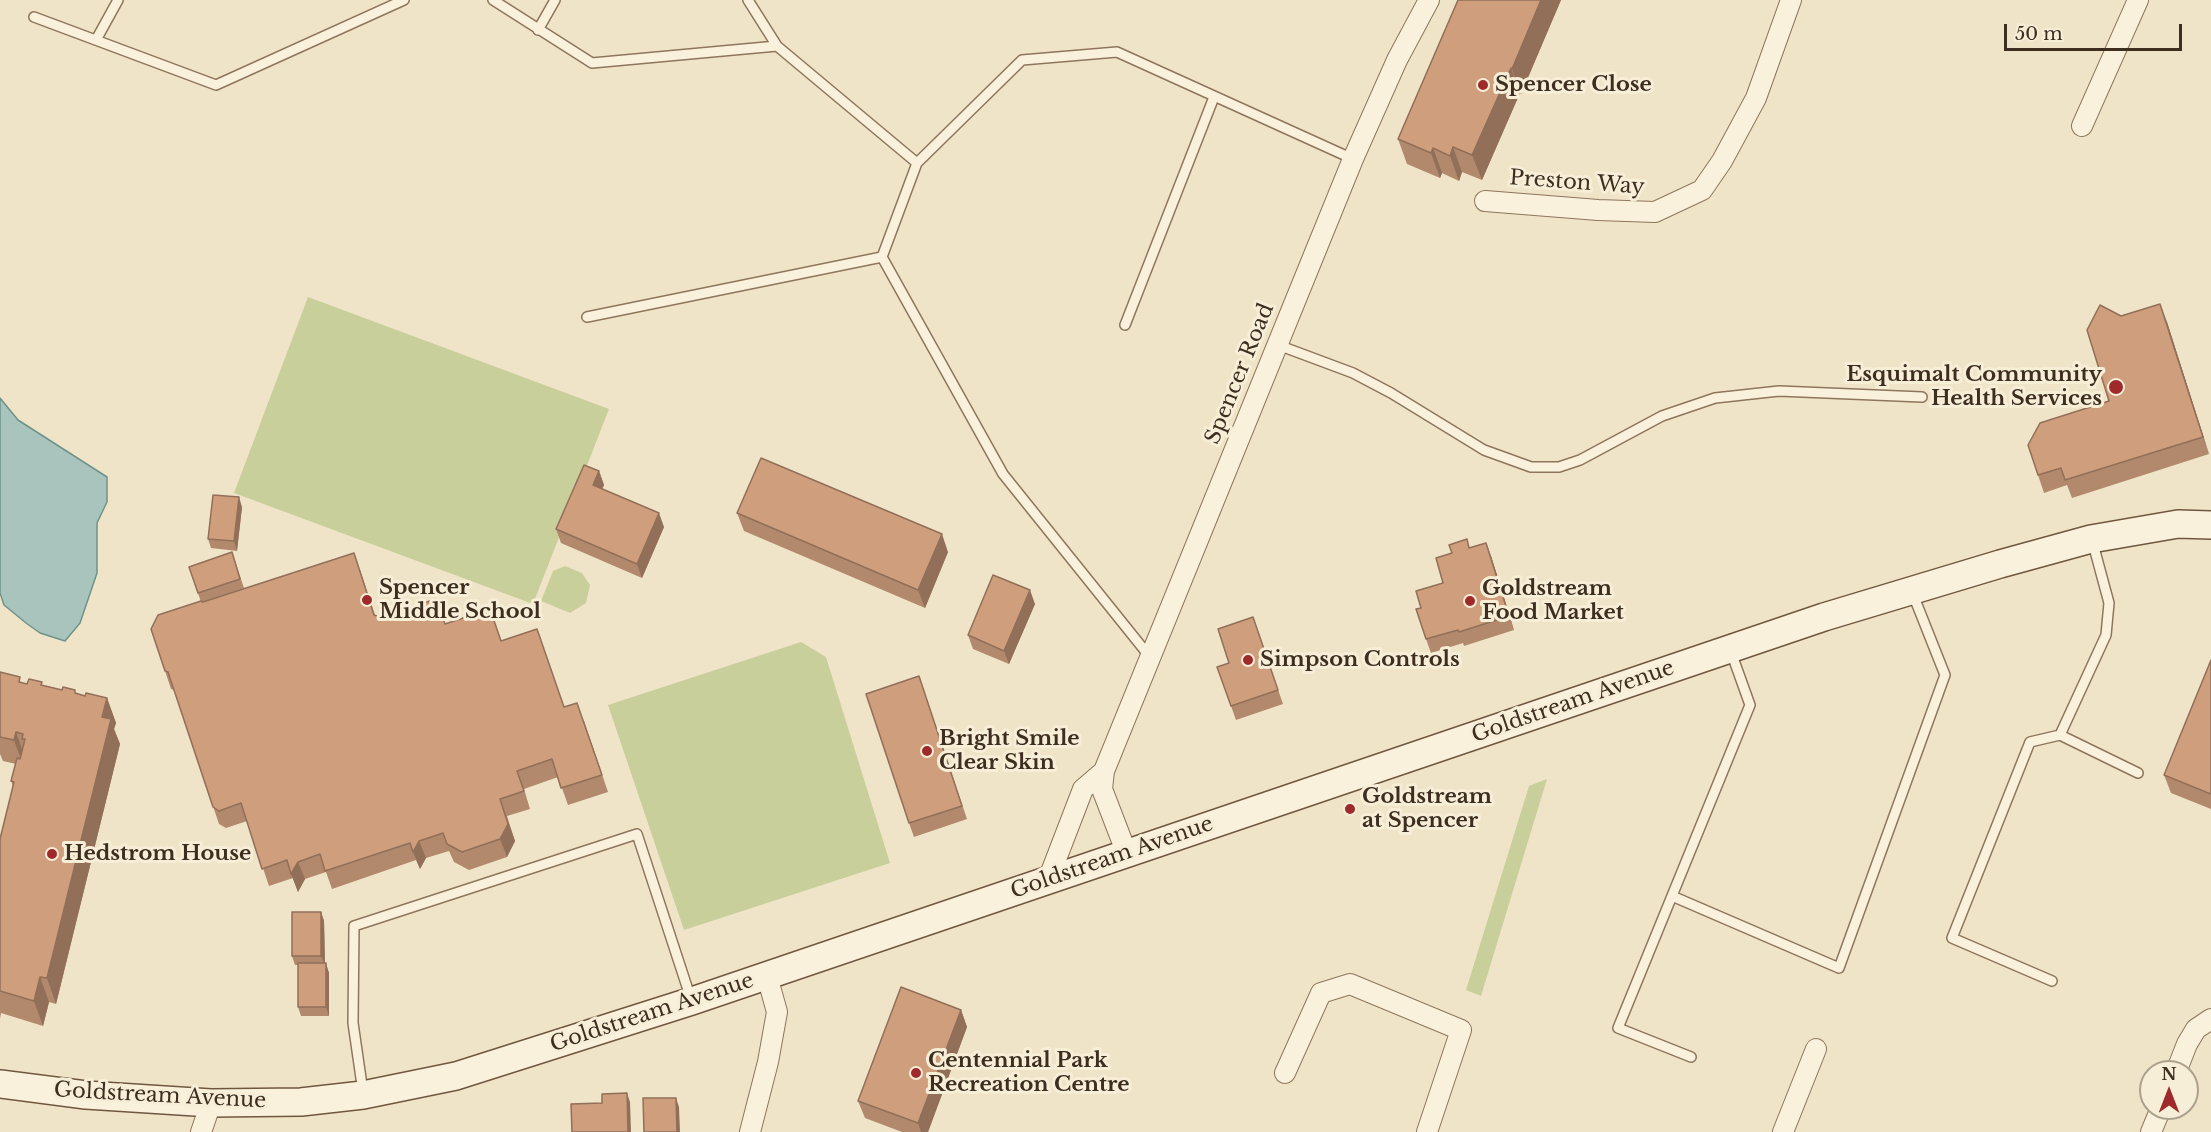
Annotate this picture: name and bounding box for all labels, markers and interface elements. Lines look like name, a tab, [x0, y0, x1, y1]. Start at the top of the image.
scale bar	[2007, 12, 2186, 50]
text: 50 m	[2015, 23, 2063, 45]
place label: Spencer Close	[1495, 72, 1652, 98]
marker: Spencer Close	[1476, 78, 1490, 92]
street label: Preston Way	[1509, 166, 1645, 200]
street label: Spencer Road	[1200, 300, 1280, 448]
place label: Esquimalt Community Health Services	[1846, 362, 2102, 412]
marker: Esquimalt Community Health Services	[2107, 378, 2125, 396]
place label: Spencer Middle School	[379, 575, 541, 625]
place label: Goldstream Food Market	[1482, 576, 1624, 626]
marker: Spencer Middle School	[360, 593, 374, 607]
marker: Goldstream Food Market	[1463, 594, 1477, 608]
place label: Simpson Controls	[1260, 647, 1460, 673]
marker: Simpson Controls	[1241, 653, 1255, 667]
street label: Goldstream Avenue	[1468, 656, 1678, 748]
place label: Bright Smile Clear Skin	[939, 726, 1080, 776]
marker: Bright Smile Clear Skin	[920, 744, 934, 758]
place label: Goldstream at Spencer	[1362, 784, 1492, 834]
marker: Goldstream at Spencer	[1343, 802, 1357, 816]
street label: Goldstream Avenue	[1007, 812, 1217, 904]
place label: Hedstrom House	[64, 841, 251, 867]
marker: Hedstrom House	[45, 847, 59, 861]
street label: Goldstream Avenue	[547, 968, 757, 1058]
place label: Centennial Park Recreation Centre	[928, 1048, 1130, 1098]
north arrow	[2139, 1060, 2199, 1120]
text: N	[2161, 1064, 2177, 1084]
marker: Centennial Park Recreation Centre	[909, 1066, 923, 1080]
street label: Goldstream Avenue	[53, 1078, 267, 1114]

